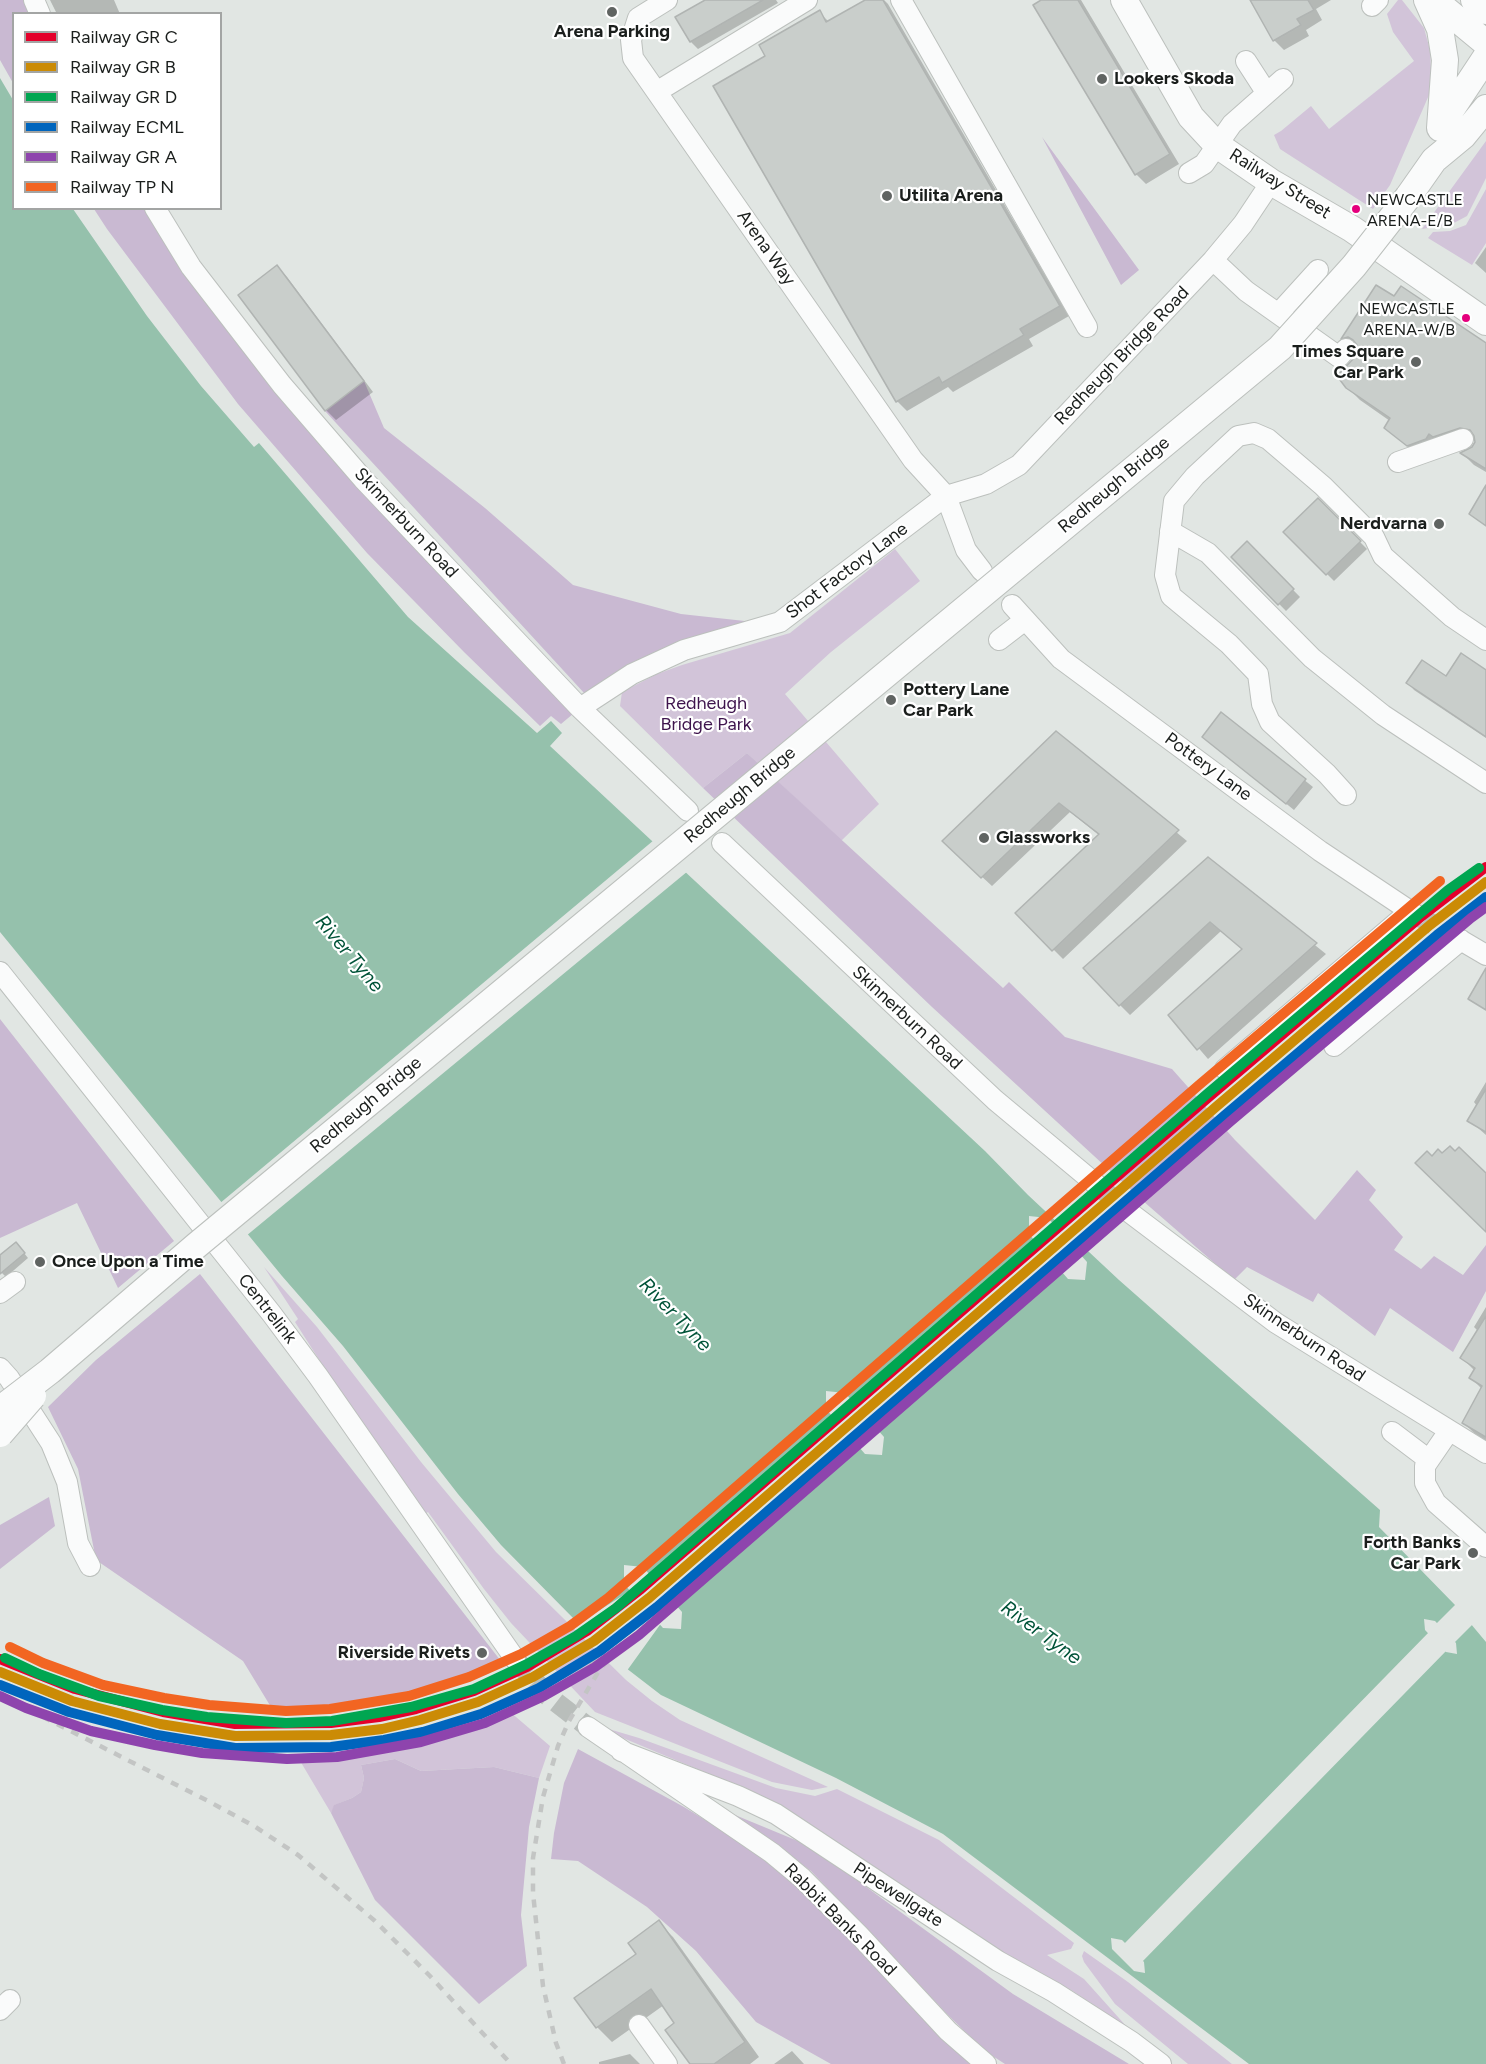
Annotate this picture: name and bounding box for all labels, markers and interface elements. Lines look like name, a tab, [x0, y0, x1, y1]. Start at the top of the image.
marker: Arena Parking	[605, 5, 619, 19]
legend	[12, 12, 222, 210]
place label: Arena Parking	[554, 21, 670, 43]
text: Railway GR C	[70, 26, 178, 48]
text: Railway GR B	[70, 56, 176, 78]
place label: Lookers Skoda	[1114, 68, 1234, 90]
marker: Lookers Skoda	[1095, 72, 1109, 86]
text: Railway GR D	[70, 86, 177, 108]
text: Railway ECML	[70, 116, 184, 138]
street label: Railway Street	[1225, 144, 1335, 224]
text: Railway GR A	[70, 146, 177, 168]
text: Railway TP N	[70, 176, 174, 198]
place label: Utilita Arena	[899, 185, 1003, 207]
marker: Utilita Arena	[880, 189, 894, 203]
place label: NEWCASTLE ARENA-E/B	[1367, 190, 1463, 228]
marker: NEWCASTLE ARENA-E/B	[1350, 203, 1362, 215]
street label: Arena Way	[732, 206, 800, 290]
street label: Redheugh Bridge Road	[1050, 282, 1194, 430]
place label: NEWCASTLE ARENA-W/B	[1359, 299, 1455, 337]
marker: NEWCASTLE ARENA-W/B	[1460, 312, 1472, 324]
place label: Times Square Car Park	[1292, 341, 1404, 384]
marker: Times Square Car Park	[1409, 355, 1423, 369]
street label: Redheugh Bridge	[1054, 432, 1174, 538]
street label: Skinnerburn Road	[349, 464, 463, 582]
place label: Nerdvarna	[1340, 513, 1427, 535]
marker: Nerdvarna	[1432, 517, 1446, 531]
street label: Shot Factory Lane	[782, 518, 912, 624]
place label: Pottery Lane Car Park	[903, 679, 1009, 722]
park label: Redheugh Bridge Park	[661, 693, 751, 736]
marker: Pottery Lane Car Park	[884, 693, 898, 707]
street label: Pottery Lane	[1160, 728, 1256, 806]
street label: Redheugh Bridge	[680, 742, 800, 848]
place label: Glassworks	[996, 827, 1090, 849]
marker: Glassworks	[977, 831, 991, 845]
water label: River Tyne	[310, 910, 388, 998]
street label: Skinnerburn Road	[848, 961, 966, 1075]
street label: Redheugh Bridge	[306, 1052, 426, 1158]
place label: Once Upon a Time	[52, 1251, 204, 1273]
marker: Once Upon a Time	[33, 1255, 47, 1269]
street label: Centrelink	[233, 1270, 301, 1348]
water label: River Tyne	[634, 1273, 716, 1357]
street label: Skinnerburn Road	[1239, 1289, 1369, 1387]
place label: Forth Banks Car Park	[1363, 1532, 1461, 1574]
marker: Forth Banks Car Park	[1466, 1546, 1480, 1560]
water label: River Tyne	[996, 1596, 1086, 1670]
place label: Riverside Rivets	[337, 1642, 470, 1664]
marker: Riverside Rivets	[475, 1646, 489, 1660]
street label: Pipewellgate	[849, 1858, 947, 1932]
street label: Rabbit Banks Road	[779, 1859, 901, 1981]

